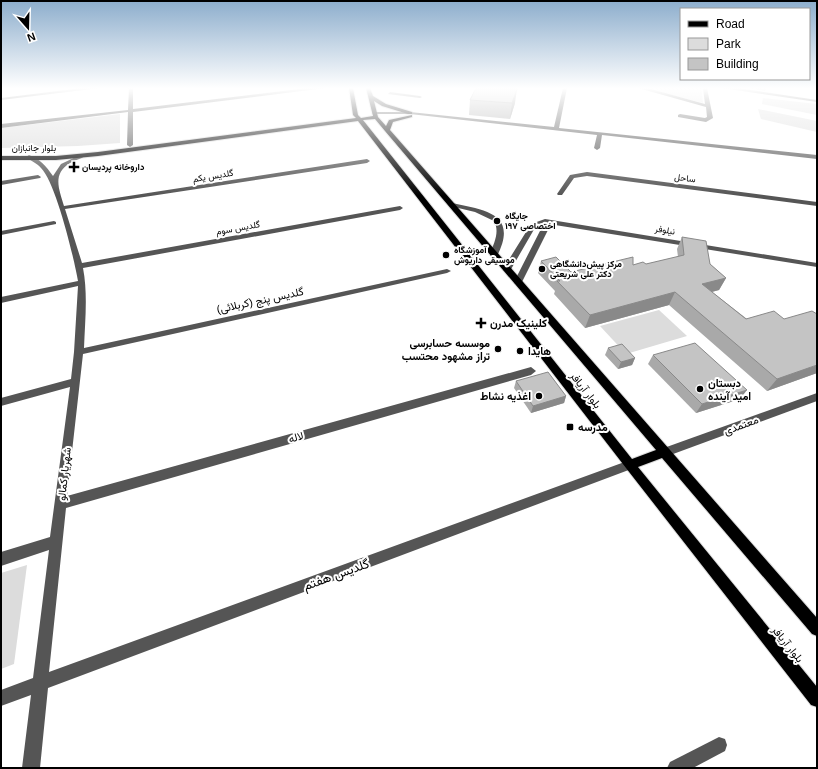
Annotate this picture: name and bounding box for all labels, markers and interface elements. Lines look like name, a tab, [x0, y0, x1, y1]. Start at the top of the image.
north arrow	[8, 8, 48, 48]
legend	[680, 8, 810, 80]
text: Road	[716, 17, 745, 31]
text: N	[26, 30, 37, 44]
text: Park	[716, 37, 742, 51]
text: Building	[716, 57, 759, 71]
street label: بلوار جانبازان	[12, 143, 56, 154]
marker: داروخانه پردیسان	[69, 162, 79, 172]
place label: داروخانه پردیسان	[82, 162, 145, 173]
street label: گلدیس یکم	[192, 168, 234, 185]
street label: ساحل	[674, 172, 696, 184]
place label: جایگاه اختصاصی ۱۹۷	[505, 211, 556, 232]
marker: جایگاه اختصاصی ۱۹۷	[492, 216, 502, 226]
street label: گلدیس سوم	[215, 219, 261, 238]
street label: نیلوفر	[653, 223, 676, 238]
place label: آموزشگاه موسیقی داریوش	[454, 245, 515, 266]
marker: آموزشگاه موسیقی داریوش	[441, 250, 451, 260]
place label: مرکز پیش‌دانشگاهی دکتر علی شریعتی	[550, 259, 622, 280]
marker: مرکز پیش‌دانشگاهی دکتر علی شریعتی	[537, 264, 547, 274]
street label: گلدیس پنج (کربلائی)	[215, 285, 305, 317]
marker: کلینیک مدرن	[475, 317, 487, 329]
place label: کلینیک مدرن	[490, 317, 547, 330]
place label: موسسه حسابرسی تراز مشهود محتسب	[402, 337, 491, 363]
marker: موسسه حسابرسی تراز مشهود محتسب	[493, 344, 503, 354]
place label: هایدا	[528, 345, 551, 358]
marker: هایدا	[515, 346, 525, 356]
street label: بلوار آریافر	[567, 369, 604, 411]
place label: دبستان امید آینده	[708, 377, 751, 403]
marker: دبستان امید آینده	[695, 384, 705, 394]
place label: اغذیه نشاط	[480, 390, 531, 403]
marker: اغذیه نشاط	[534, 391, 544, 401]
street label: معتمدی	[722, 413, 760, 438]
place label: مدرسه	[578, 421, 608, 434]
marker: مدرسه	[565, 422, 575, 432]
street label: لاله	[287, 429, 305, 445]
street label: شهریار کمالو	[55, 446, 74, 501]
street label: گلدیس هفتم	[301, 556, 372, 594]
street label: بلوار آریافر	[768, 623, 806, 665]

